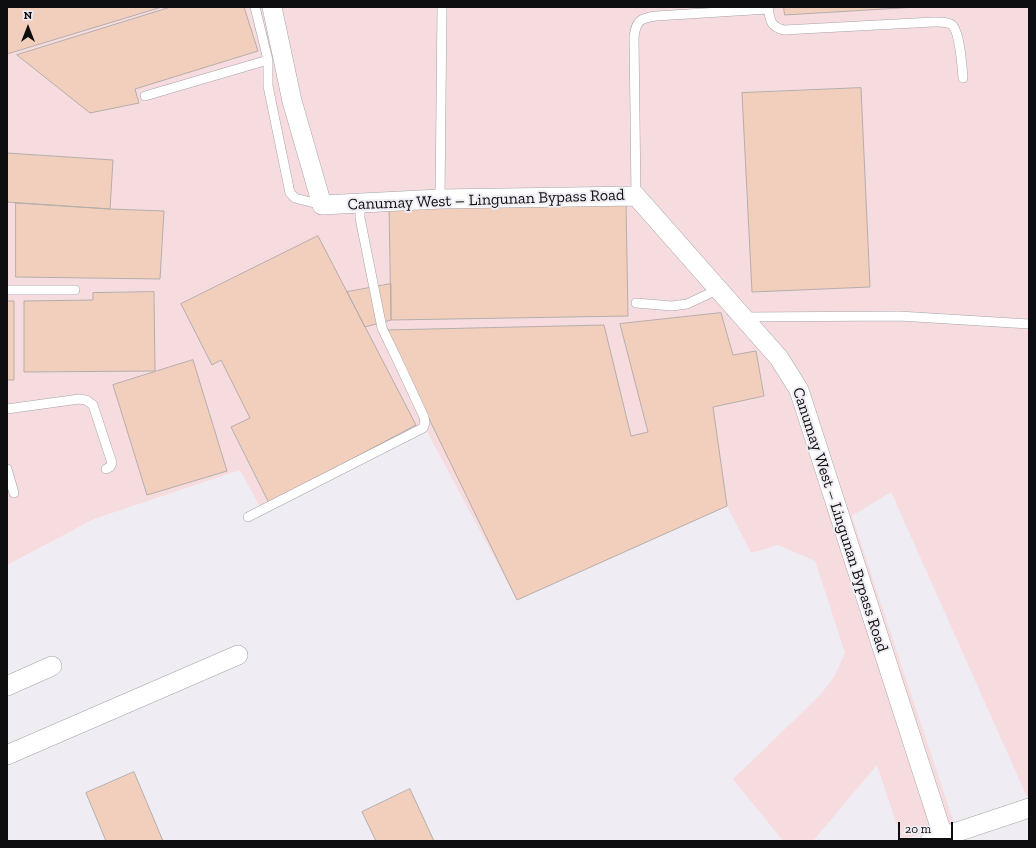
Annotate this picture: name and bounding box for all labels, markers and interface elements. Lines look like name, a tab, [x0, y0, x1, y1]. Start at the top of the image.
north arrow	[8, 8, 48, 48]
text: N	[24, 9, 32, 22]
street label: Canumay West – Lingunan Bypass Road	[347, 186, 625, 214]
street label: Canumay West – Lingunan Bypass Road	[788, 385, 892, 655]
scale bar	[900, 814, 955, 840]
text: 20 m	[905, 822, 931, 836]

